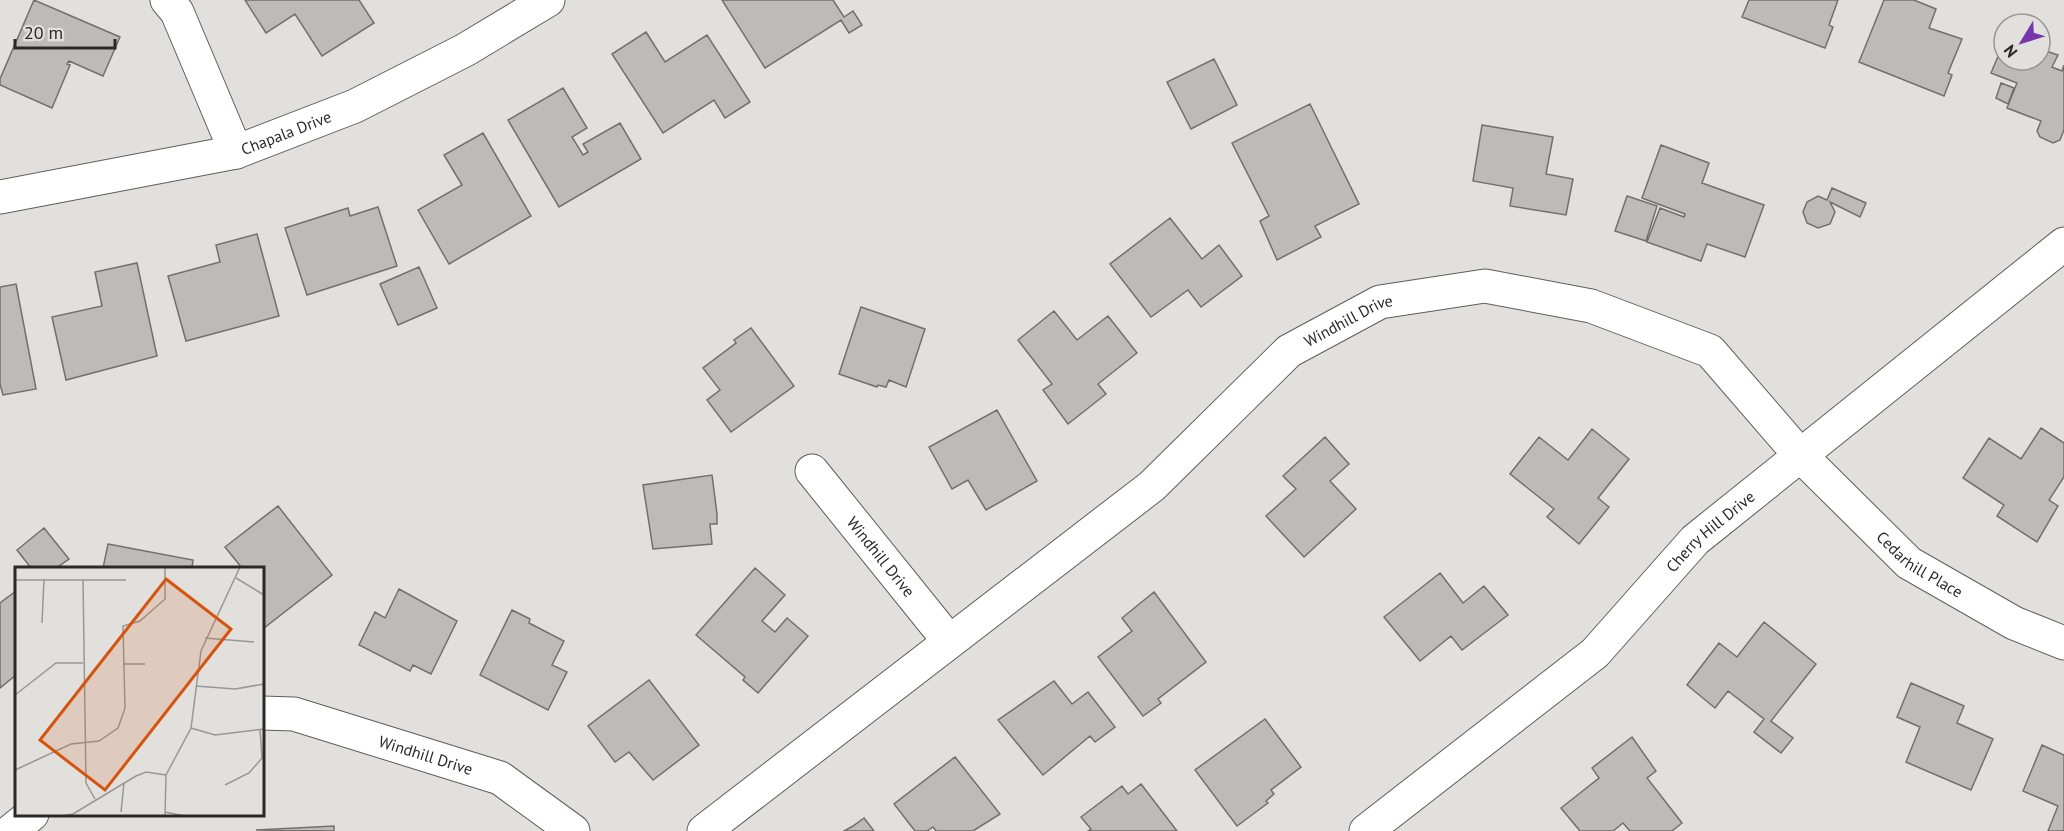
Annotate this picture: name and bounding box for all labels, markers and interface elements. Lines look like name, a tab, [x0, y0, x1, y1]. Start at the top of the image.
scale bar	[15, 12, 116, 50]
north arrow	[1992, 12, 2052, 72]
text: 20 m	[24, 21, 63, 44]
text: N	[1999, 41, 2021, 62]
street label: Chapala Drive	[238, 106, 334, 159]
street label: Windhill Drive	[1300, 290, 1394, 351]
street label: Cherry Hill Drive	[1661, 486, 1759, 576]
street label: Windhill Drive	[843, 512, 919, 601]
street label: Cedarhill Place	[1873, 527, 1967, 602]
inset map	[15, 567, 264, 816]
street label: Windhill Drive	[376, 731, 475, 779]

